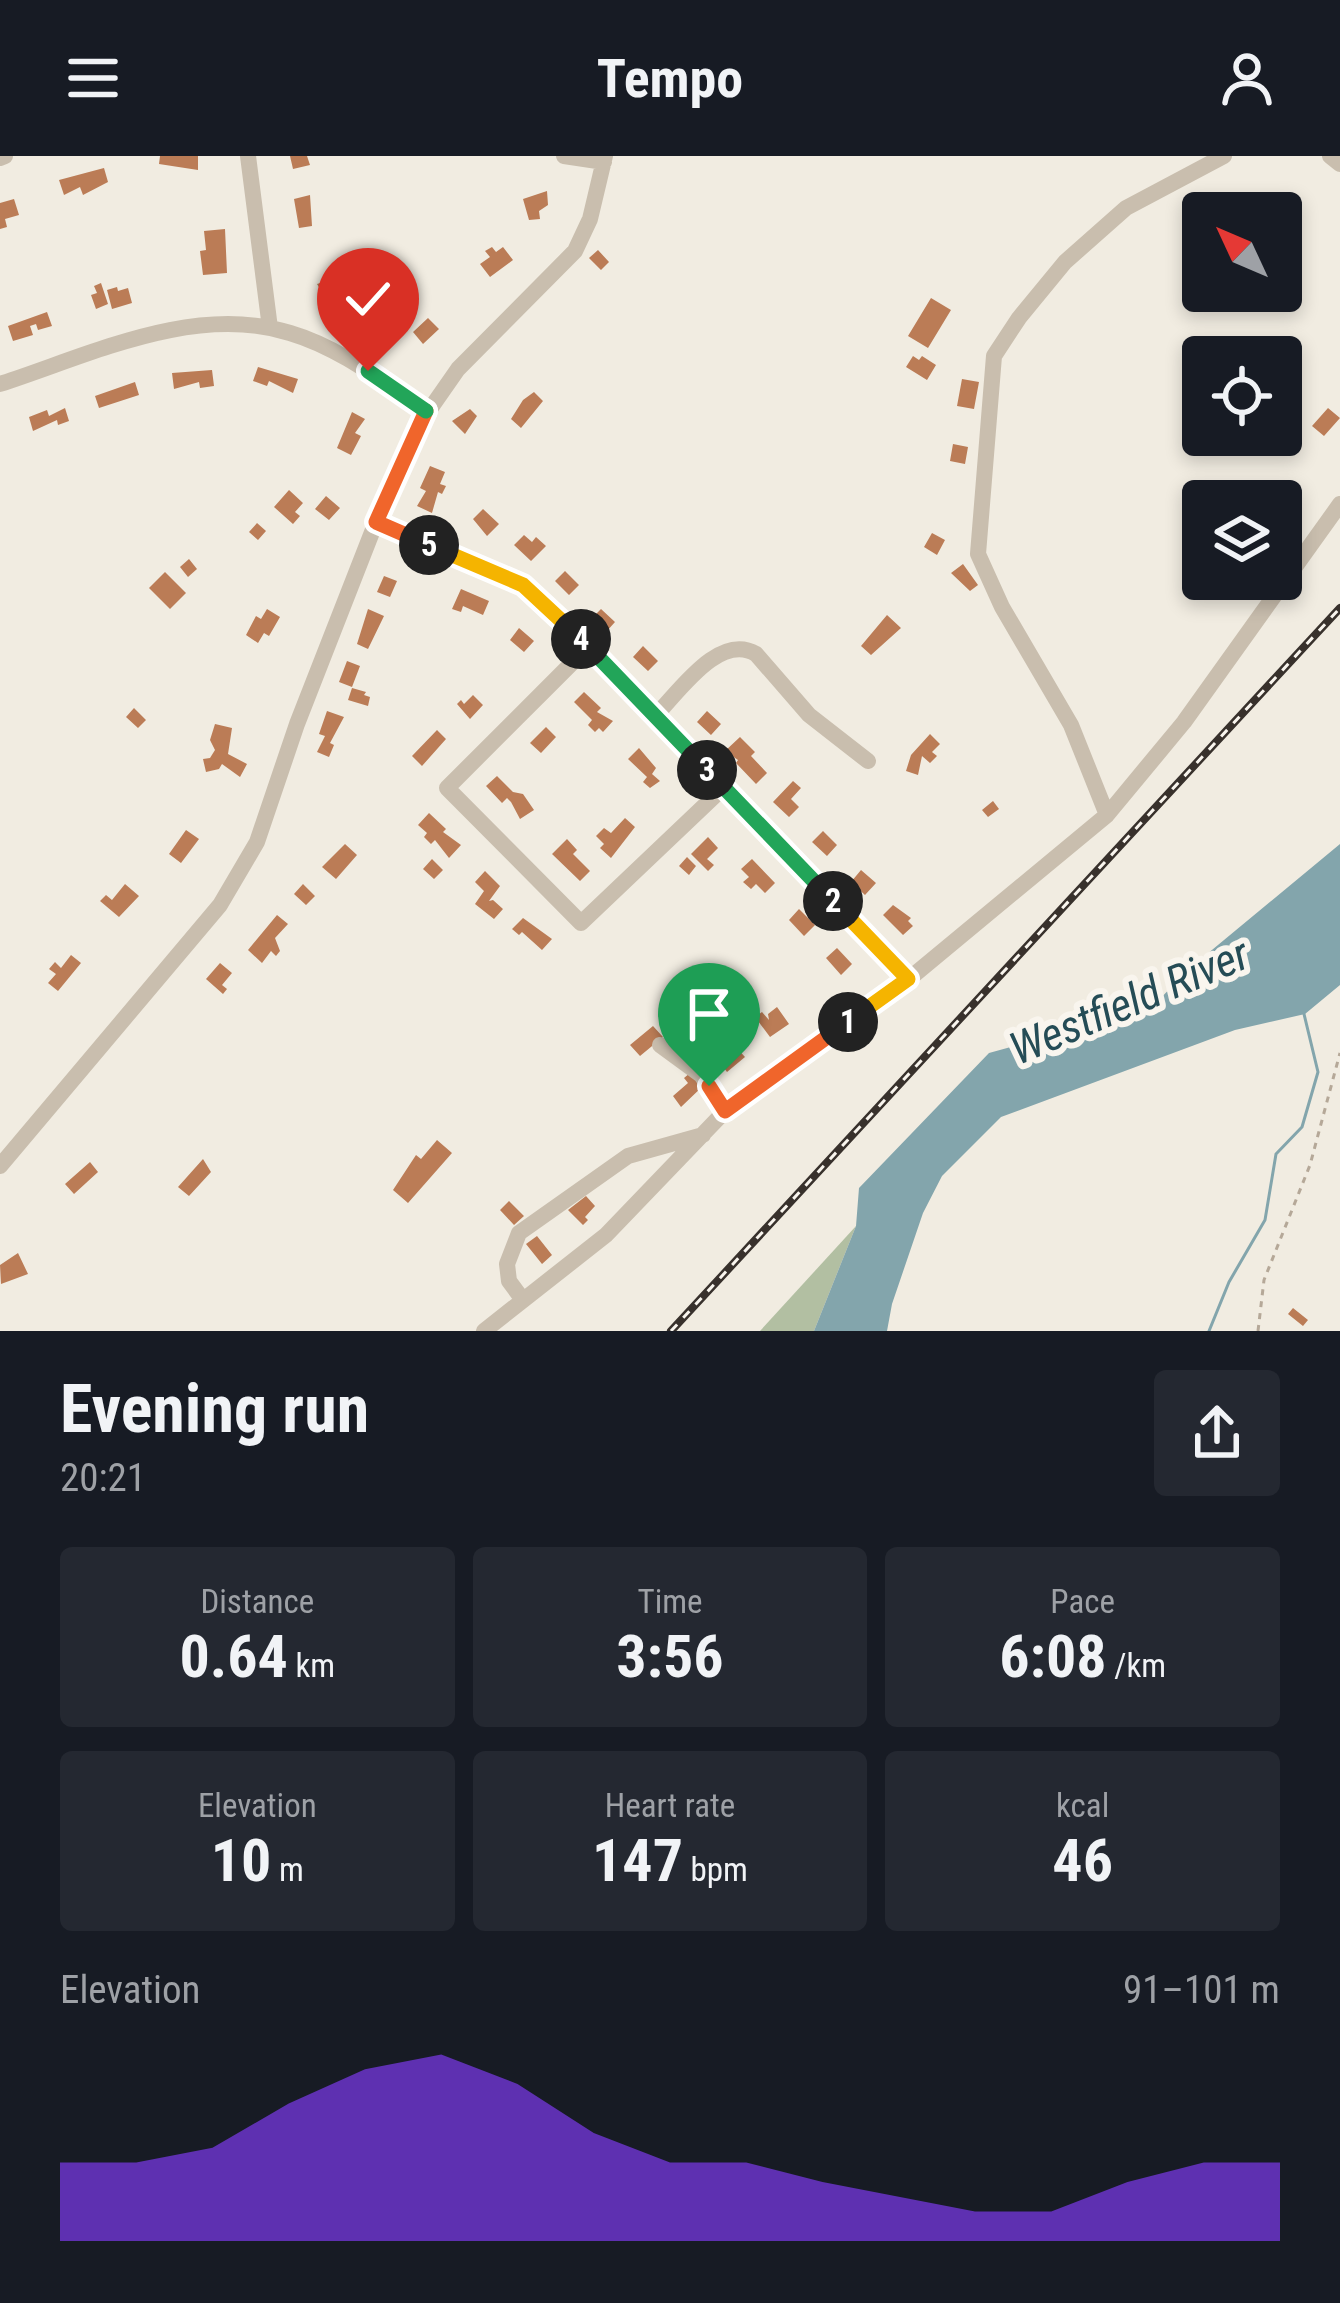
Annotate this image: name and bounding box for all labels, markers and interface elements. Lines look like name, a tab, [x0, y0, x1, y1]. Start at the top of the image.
icon: menu	[60, 45, 126, 111]
icon: person	[1214, 45, 1280, 111]
text: Tempo	[597, 47, 743, 110]
north arrow	[1182, 192, 1302, 312]
map controls	[1182, 192, 1302, 600]
pin	[317, 248, 419, 371]
icon: check	[335, 266, 401, 332]
button: locate	[1182, 336, 1302, 456]
button: layers	[1182, 480, 1302, 600]
pin: 5	[399, 515, 459, 575]
text: 5	[421, 525, 437, 564]
pin: 4	[551, 609, 611, 669]
text: 4	[573, 619, 589, 658]
pin: 3	[677, 740, 737, 800]
text: 3	[699, 750, 715, 789]
pin: 2	[803, 871, 863, 931]
text: 2	[825, 881, 841, 920]
water label: Westfield River	[1001, 927, 1258, 1076]
pin	[658, 963, 760, 1086]
icon: arrive	[676, 981, 742, 1047]
pin: 1	[818, 992, 878, 1052]
text: 1	[840, 1002, 856, 1041]
button: share	[1154, 1370, 1280, 1496]
text: Evening run	[60, 1371, 369, 1448]
text: 20:21	[60, 1455, 146, 1501]
text: Distance	[200, 1582, 314, 1621]
text: Time	[637, 1582, 703, 1621]
text: Pace	[1050, 1582, 1115, 1621]
text: 0.64	[179, 1621, 288, 1692]
text: 3:56	[616, 1621, 724, 1692]
text: 6:08	[999, 1621, 1107, 1692]
text: km	[288, 1646, 335, 1685]
text: /km	[1107, 1646, 1166, 1685]
text: Elevation	[198, 1786, 317, 1825]
text: Heart rate	[605, 1786, 735, 1825]
text: kcal	[1056, 1786, 1109, 1825]
text: 10	[211, 1825, 271, 1896]
text: 147	[592, 1825, 683, 1896]
text: 46	[1052, 1825, 1113, 1896]
text: m	[271, 1850, 304, 1889]
text: bpm	[683, 1850, 748, 1889]
text: Elevation	[60, 1967, 200, 2013]
text: 91–101 m	[1123, 1967, 1280, 2013]

